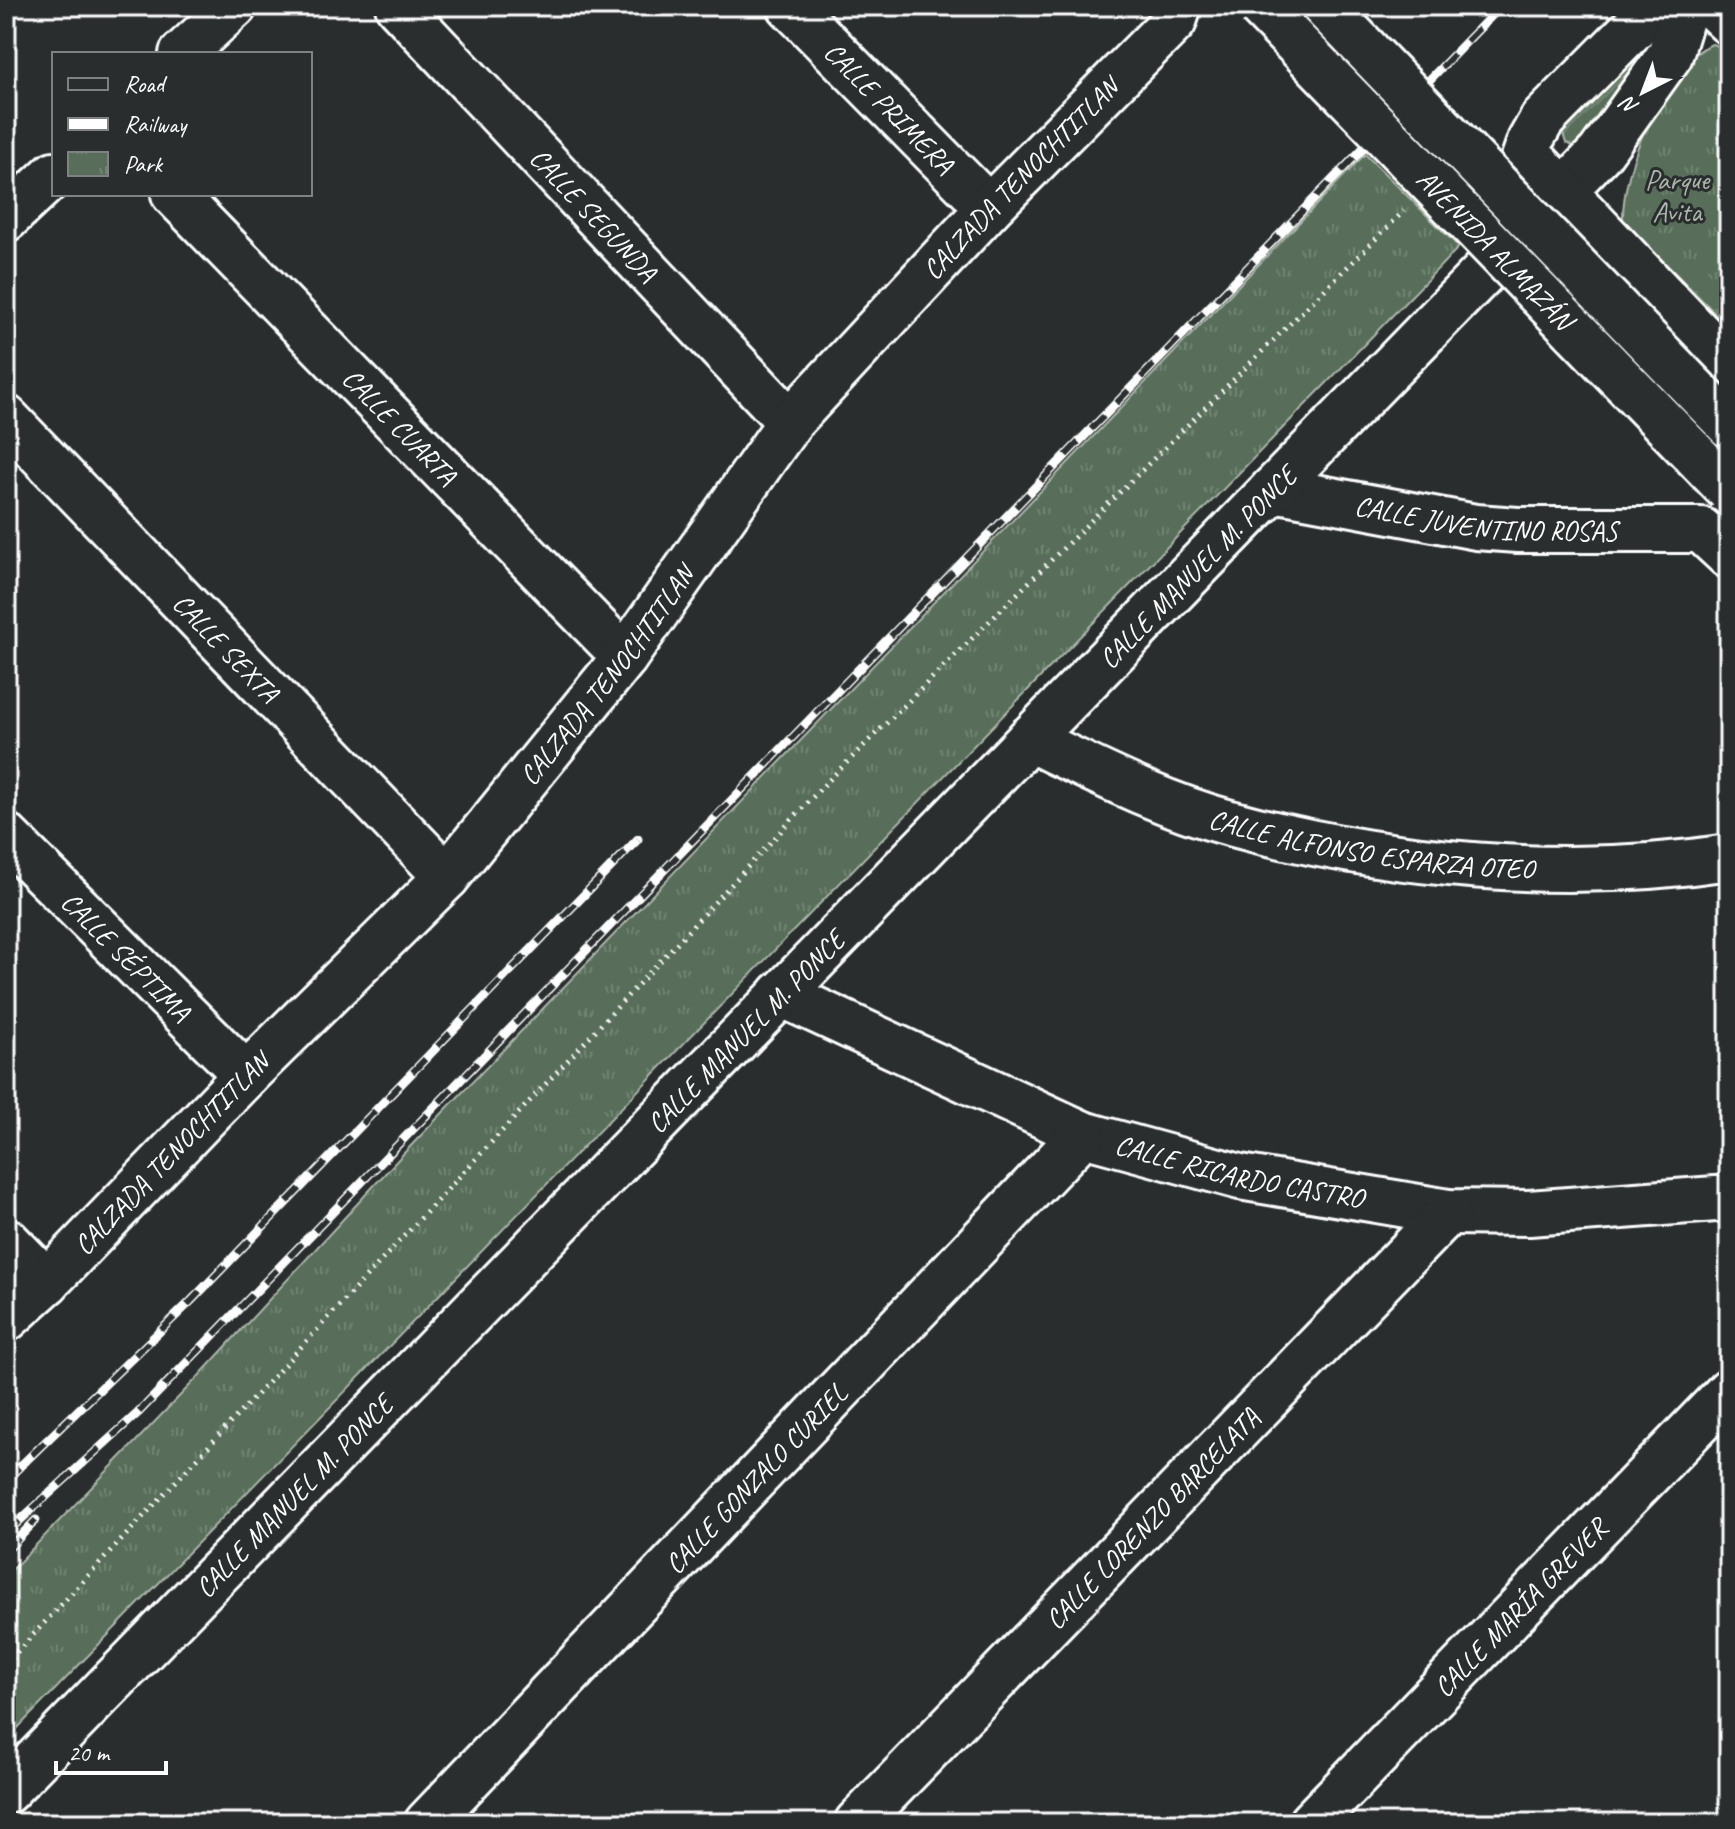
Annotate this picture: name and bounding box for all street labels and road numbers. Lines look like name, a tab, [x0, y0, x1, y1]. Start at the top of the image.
street label: CALLE PRIMERA	[817, 34, 963, 181]
street label: CALZADA TENOCHTITLAN	[915, 67, 1129, 287]
street label: CALLE SEGUNDA	[522, 140, 666, 289]
street label: AVENIDA ALMAZÁN	[1409, 162, 1583, 340]
street label: CALLE CUARTA	[335, 361, 465, 493]
street label: CALLE MANUEL M. PONCE	[1091, 456, 1306, 676]
street label: CALLE JUVENTINO ROSAS	[1352, 488, 1621, 548]
street label: CALZADA TENOCHTITLAN	[512, 555, 704, 792]
street label: CALLE SEXTA	[165, 586, 288, 711]
street label: CALLE ALFONSO ESPARZA OTEO	[1205, 801, 1538, 886]
street label: CALLE SÉPTIMA	[54, 884, 199, 1029]
street label: CALLE MANUEL M. PONCE	[639, 920, 855, 1140]
street label: CALZADA TENOCHTITLAN	[66, 1042, 280, 1262]
street label: CALLE RICARDO CASTRO	[1111, 1127, 1369, 1216]
street label: CALLE GONZALO CURIEL	[657, 1375, 855, 1581]
street label: CALLE MANUEL M. PONCE	[187, 1385, 403, 1605]
street label: CALLE LORENZO BARCELATA	[1037, 1400, 1268, 1636]
street label: CALLE MARÍA GREVER	[1426, 1509, 1616, 1704]

